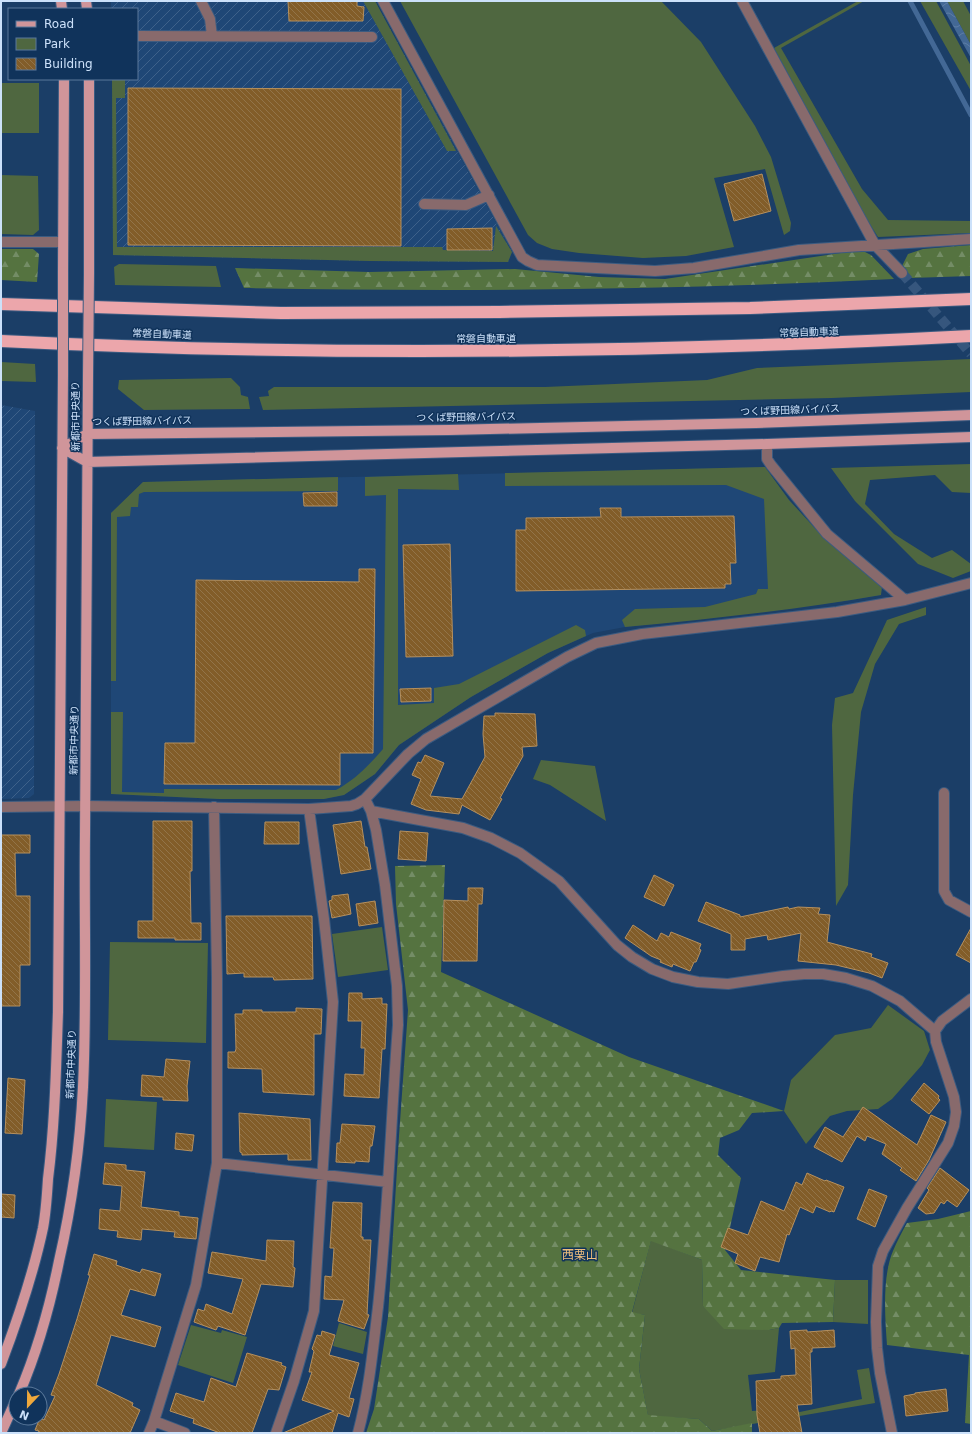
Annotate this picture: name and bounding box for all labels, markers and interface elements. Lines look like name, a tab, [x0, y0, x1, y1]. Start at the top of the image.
legend	[8, 8, 138, 80]
text: Road	[44, 17, 74, 31]
text: Park	[44, 37, 70, 51]
text: Building	[44, 57, 93, 71]
street label: 常磐自動車道	[779, 325, 839, 339]
street label: 常磐自動車道	[132, 327, 192, 341]
street label: 常磐自動車道	[456, 333, 516, 344]
street label: 新都市中央通り	[70, 381, 81, 451]
street label: つくば野田線バイパス	[740, 403, 840, 417]
street label: つくば野田線バイパス	[416, 411, 516, 423]
street label: つくば野田線バイパス	[92, 415, 192, 427]
street label: 新都市中央通り	[68, 705, 80, 775]
street label: 新都市中央通り	[64, 1029, 78, 1099]
district label: 西栗山	[562, 1248, 598, 1262]
north arrow	[8, 1386, 48, 1426]
text: N	[18, 1407, 31, 1423]

